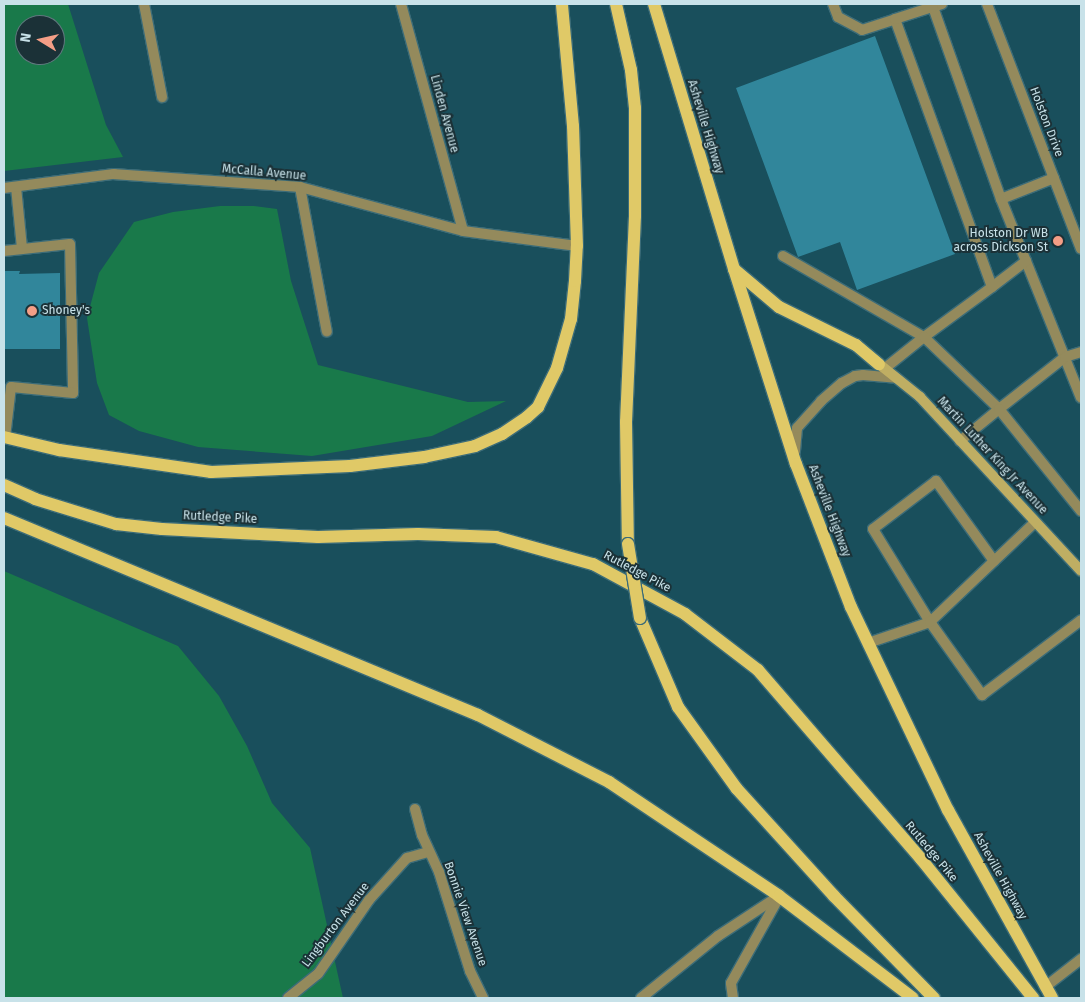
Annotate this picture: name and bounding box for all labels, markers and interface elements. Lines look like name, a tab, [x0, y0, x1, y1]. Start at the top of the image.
north arrow	[15, 15, 65, 65]
text: N	[17, 32, 35, 44]
street label: Linden Avenue	[427, 73, 461, 155]
street label: Asheville Highway	[684, 78, 726, 176]
street label: Holston Drive	[1026, 85, 1066, 159]
street label: McCalla Avenue	[221, 162, 307, 184]
place label: Holston Dr WB across Dickson St	[954, 227, 1048, 255]
marker: Holston Dr WB across Dickson St	[1052, 235, 1064, 247]
place label: Shoney's	[42, 304, 90, 318]
marker: Shoney's	[26, 305, 38, 317]
street label: Martin Luther King Jr Avenue	[934, 394, 1050, 518]
street label: Asheville Highway	[805, 463, 853, 559]
street label: Rutledge Pike	[183, 509, 257, 527]
street label: Rutledge Pike	[601, 548, 673, 596]
street label: Rutledge Pike	[902, 819, 960, 885]
street label: Asheville Highway	[970, 830, 1030, 922]
street label: Bonnie View Avenue	[440, 860, 490, 968]
street label: Lingburton Avenue	[299, 880, 373, 970]

